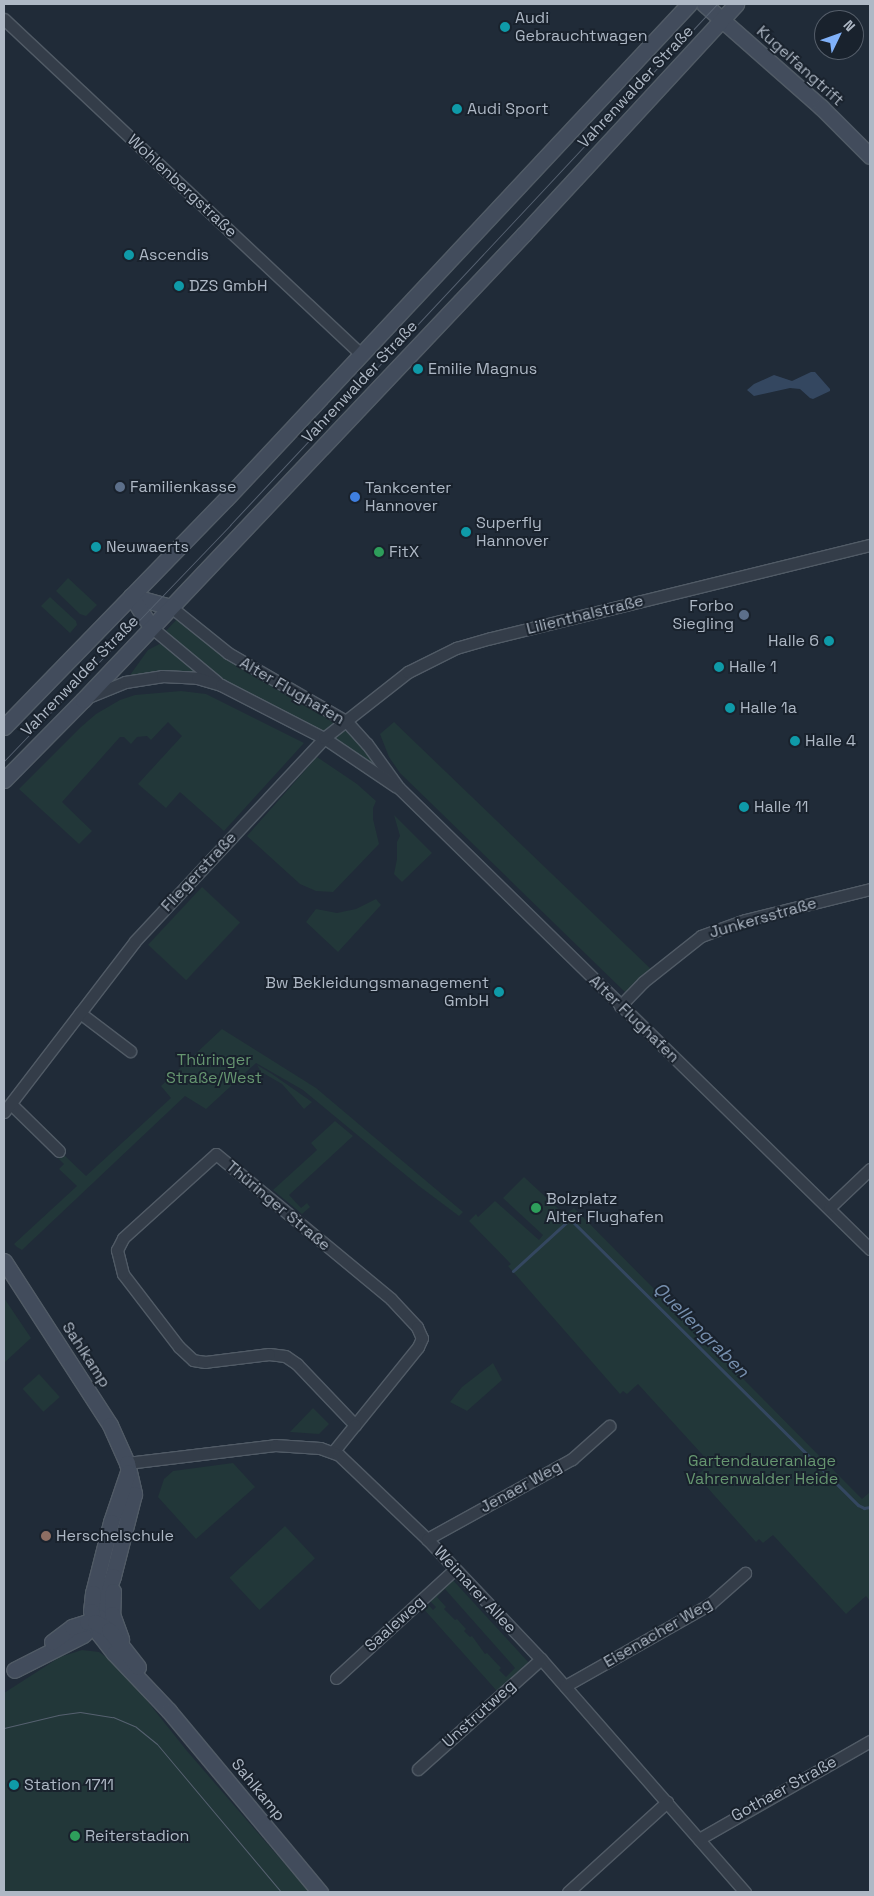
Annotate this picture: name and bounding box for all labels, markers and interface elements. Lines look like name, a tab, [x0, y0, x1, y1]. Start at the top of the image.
place label: Audi Gebrauchtwagen	[515, 8, 648, 46]
north arrow	[814, 10, 864, 60]
text: N	[840, 16, 859, 35]
marker: Audi Gebrauchtwagen	[499, 21, 511, 33]
street label: Vahrenwalder Straße	[574, 22, 698, 152]
street label: Kugelfangtrift	[752, 22, 848, 110]
place label: Audi Sport	[467, 99, 549, 119]
marker: Audi Sport	[451, 103, 463, 115]
street label: Wohlenbergstraße	[123, 130, 241, 242]
place label: Ascendis	[139, 245, 209, 265]
marker: Ascendis	[123, 249, 135, 261]
place label: DZS GmbH	[189, 276, 268, 296]
marker: DZS GmbH	[173, 280, 185, 292]
street label: Vahrenwalder Straße	[298, 317, 422, 447]
place label: Emilie Magnus	[428, 359, 537, 379]
marker: Emilie Magnus	[412, 363, 424, 375]
place label: Familienkasse	[130, 477, 236, 497]
place label: Tankcenter Hannover	[365, 478, 451, 516]
marker: Familienkasse	[114, 481, 126, 493]
marker: Tankcenter Hannover	[349, 491, 361, 503]
place label: Superfly Hannover	[476, 513, 549, 551]
marker: Superfly Hannover	[460, 526, 472, 538]
place label: Neuwaerts	[106, 537, 189, 557]
marker: Neuwaerts	[90, 541, 102, 553]
place label: FitX	[389, 542, 419, 562]
marker: FitX	[373, 546, 385, 558]
street label: Lilienthalstraße	[524, 591, 646, 639]
place label: Forbo Siegling	[673, 596, 734, 634]
marker: Forbo Siegling	[738, 609, 750, 621]
street label: Vahrenwalder Straße	[17, 612, 143, 740]
place label: Halle 6	[768, 631, 819, 651]
marker: Halle 6	[823, 635, 835, 647]
street label: Alter Flughafen	[236, 653, 348, 729]
place label: Halle 1	[729, 657, 777, 677]
marker: Halle 1	[713, 661, 725, 673]
place label: Halle 1a	[740, 698, 797, 718]
marker: Halle 1a	[724, 702, 736, 714]
place label: Halle 4	[805, 731, 856, 751]
marker: Halle 4	[789, 735, 801, 747]
place label: Halle 11	[754, 797, 808, 817]
marker: Halle 11	[738, 801, 750, 813]
street label: Fliegerstraße	[157, 828, 241, 916]
street label: Junkersstraße	[707, 894, 819, 942]
street label: Alter Flughafen	[585, 971, 683, 1067]
place label: Bw Bekleidungsmanagement GmbH	[265, 973, 489, 1011]
marker: Bw Bekleidungsmanagement GmbH	[493, 986, 505, 998]
park label: Thüringer Straße/West	[166, 1050, 262, 1088]
street label: Thüringer Straße	[222, 1157, 334, 1255]
place label: Bolzplatz Alter Flughafen	[546, 1189, 664, 1227]
marker: Bolzplatz Alter Flughafen	[530, 1202, 542, 1214]
water label: Quellengraben	[649, 1278, 753, 1382]
street label: Sahlkamp	[58, 1319, 114, 1391]
park label: Gartendaueranlage Vahrenwalder Heide	[686, 1451, 838, 1489]
street label: Jenaer Weg	[477, 1457, 565, 1517]
place label: Herschelschule	[56, 1526, 174, 1546]
marker: Herschelschule	[40, 1530, 52, 1542]
street label: Weimarer Allee	[430, 1542, 520, 1638]
street label: Saaleweg	[361, 1592, 429, 1656]
street label: Eisenacher Weg	[600, 1594, 716, 1672]
street label: Unstrutweg	[439, 1676, 519, 1752]
street label: Gothaer Straße	[728, 1752, 840, 1826]
street label: Sahlkamp	[227, 1755, 289, 1825]
place label: Station 1711	[24, 1775, 114, 1795]
marker: Station 1711	[8, 1779, 20, 1791]
place label: Reiterstadion	[85, 1826, 189, 1846]
marker: Reiterstadion	[69, 1830, 81, 1842]

